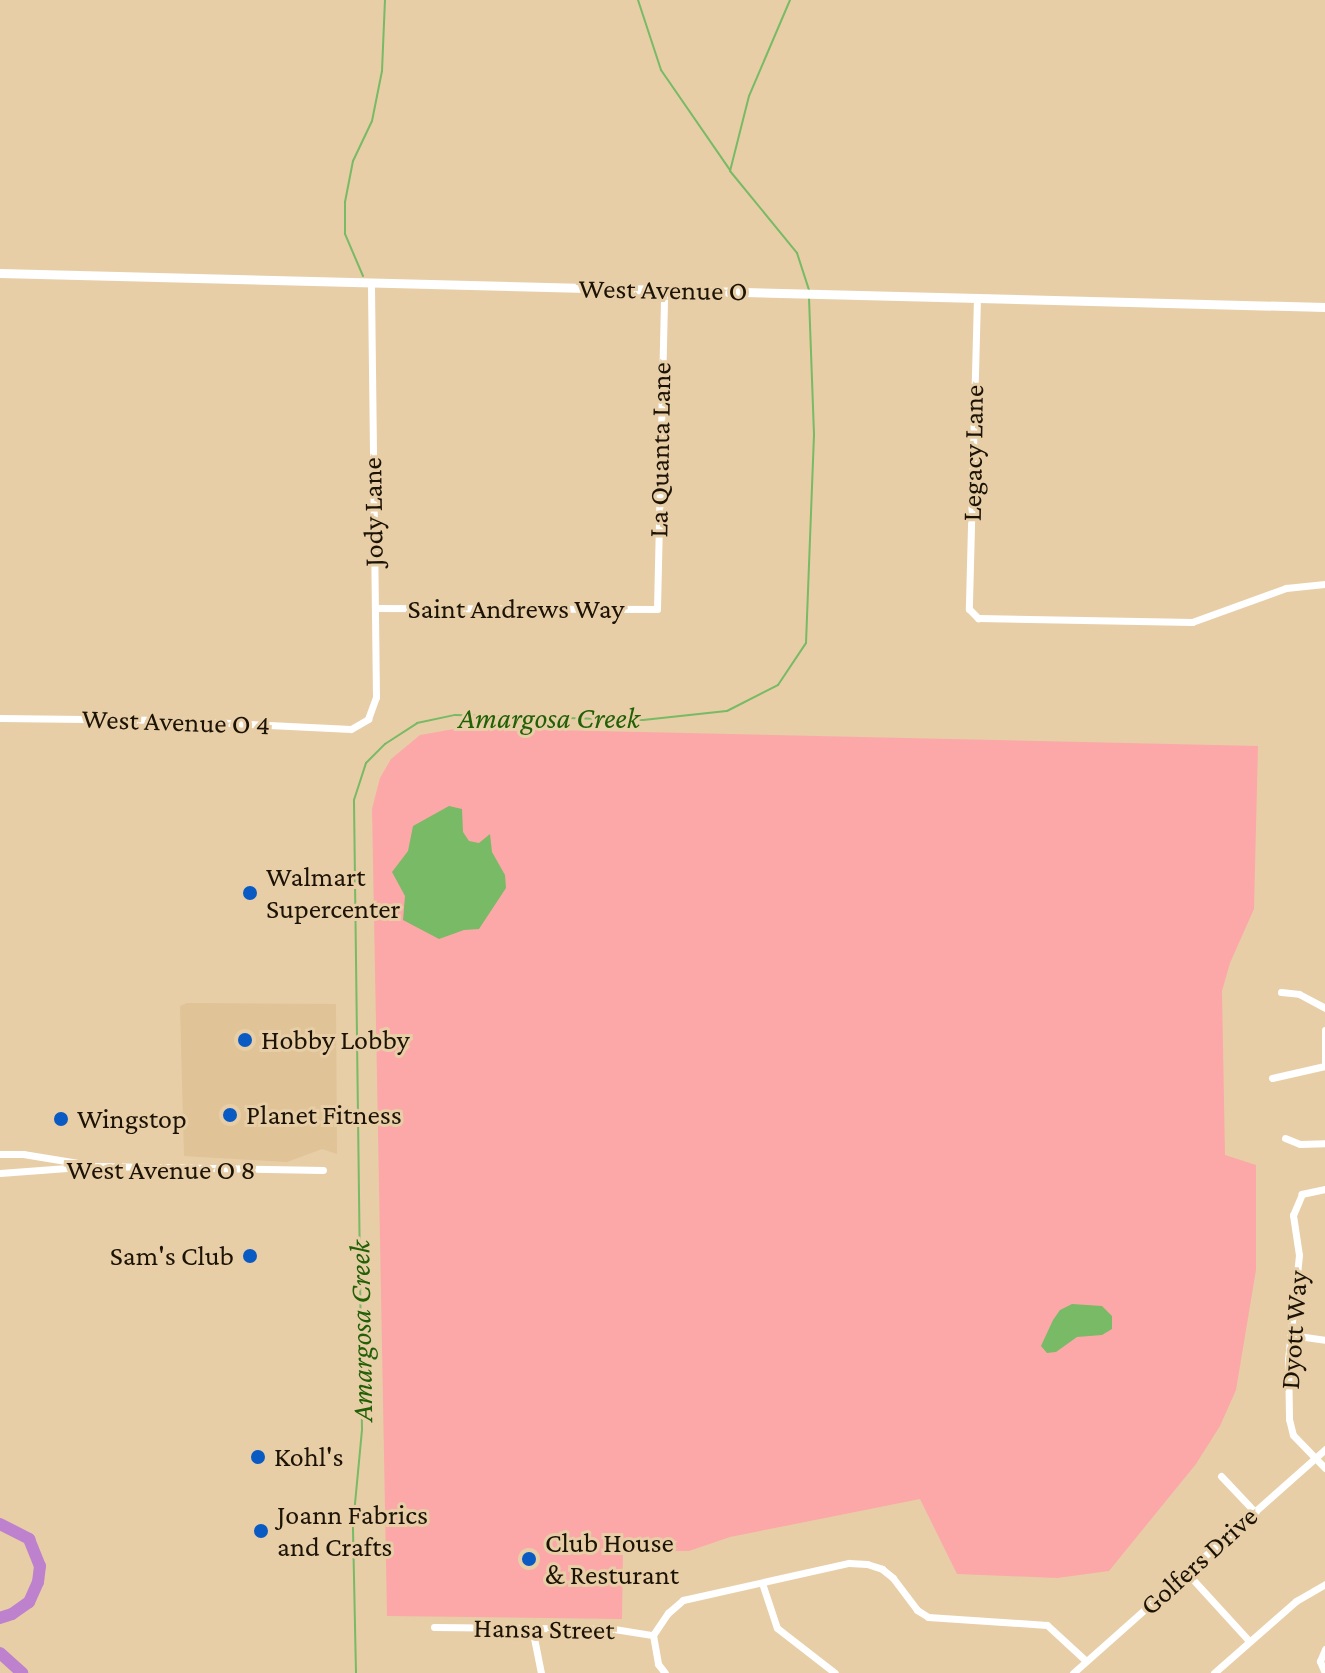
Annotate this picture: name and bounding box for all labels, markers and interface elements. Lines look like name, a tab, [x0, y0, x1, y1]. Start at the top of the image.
street label: West Avenue O	[578, 272, 748, 308]
street label: La Quanta Lane	[642, 362, 678, 538]
street label: Legacy Lane	[955, 384, 991, 522]
street label: Jody Lane	[355, 457, 391, 567]
street label: Saint Andrews Way	[407, 592, 625, 626]
water label: Amargosa Creek	[458, 700, 640, 736]
street label: West Avenue O 4	[81, 702, 271, 742]
place label: Walmart Supercenter	[266, 860, 400, 926]
marker: Walmart Supercenter	[241, 884, 259, 902]
place label: Hobby Lobby	[261, 1023, 410, 1057]
marker: Hobby Lobby	[236, 1031, 254, 1049]
place label: Planet Fitness	[246, 1098, 402, 1132]
place label: Wingstop	[77, 1102, 187, 1136]
marker: Planet Fitness	[221, 1106, 239, 1124]
marker: Wingstop	[52, 1110, 70, 1128]
street label: West Avenue O 8	[66, 1153, 256, 1187]
place label: Sam's Club	[110, 1239, 234, 1273]
water label: Amargosa Creek	[341, 1240, 381, 1422]
marker: Sam's Club	[241, 1247, 259, 1265]
street label: Dyott Way	[1273, 1269, 1315, 1391]
place label: Kohl's	[274, 1440, 343, 1474]
marker: Kohl's	[249, 1448, 267, 1466]
place label: Joann Fabrics and Crafts	[277, 1498, 428, 1564]
street label: Golfers Drive	[1133, 1500, 1265, 1622]
marker: Joann Fabrics and Crafts	[252, 1522, 270, 1540]
place label: Club House & Resturant	[545, 1526, 679, 1592]
marker: Club House & Resturant	[520, 1550, 538, 1568]
street label: Hansa Street	[473, 1611, 615, 1647]

